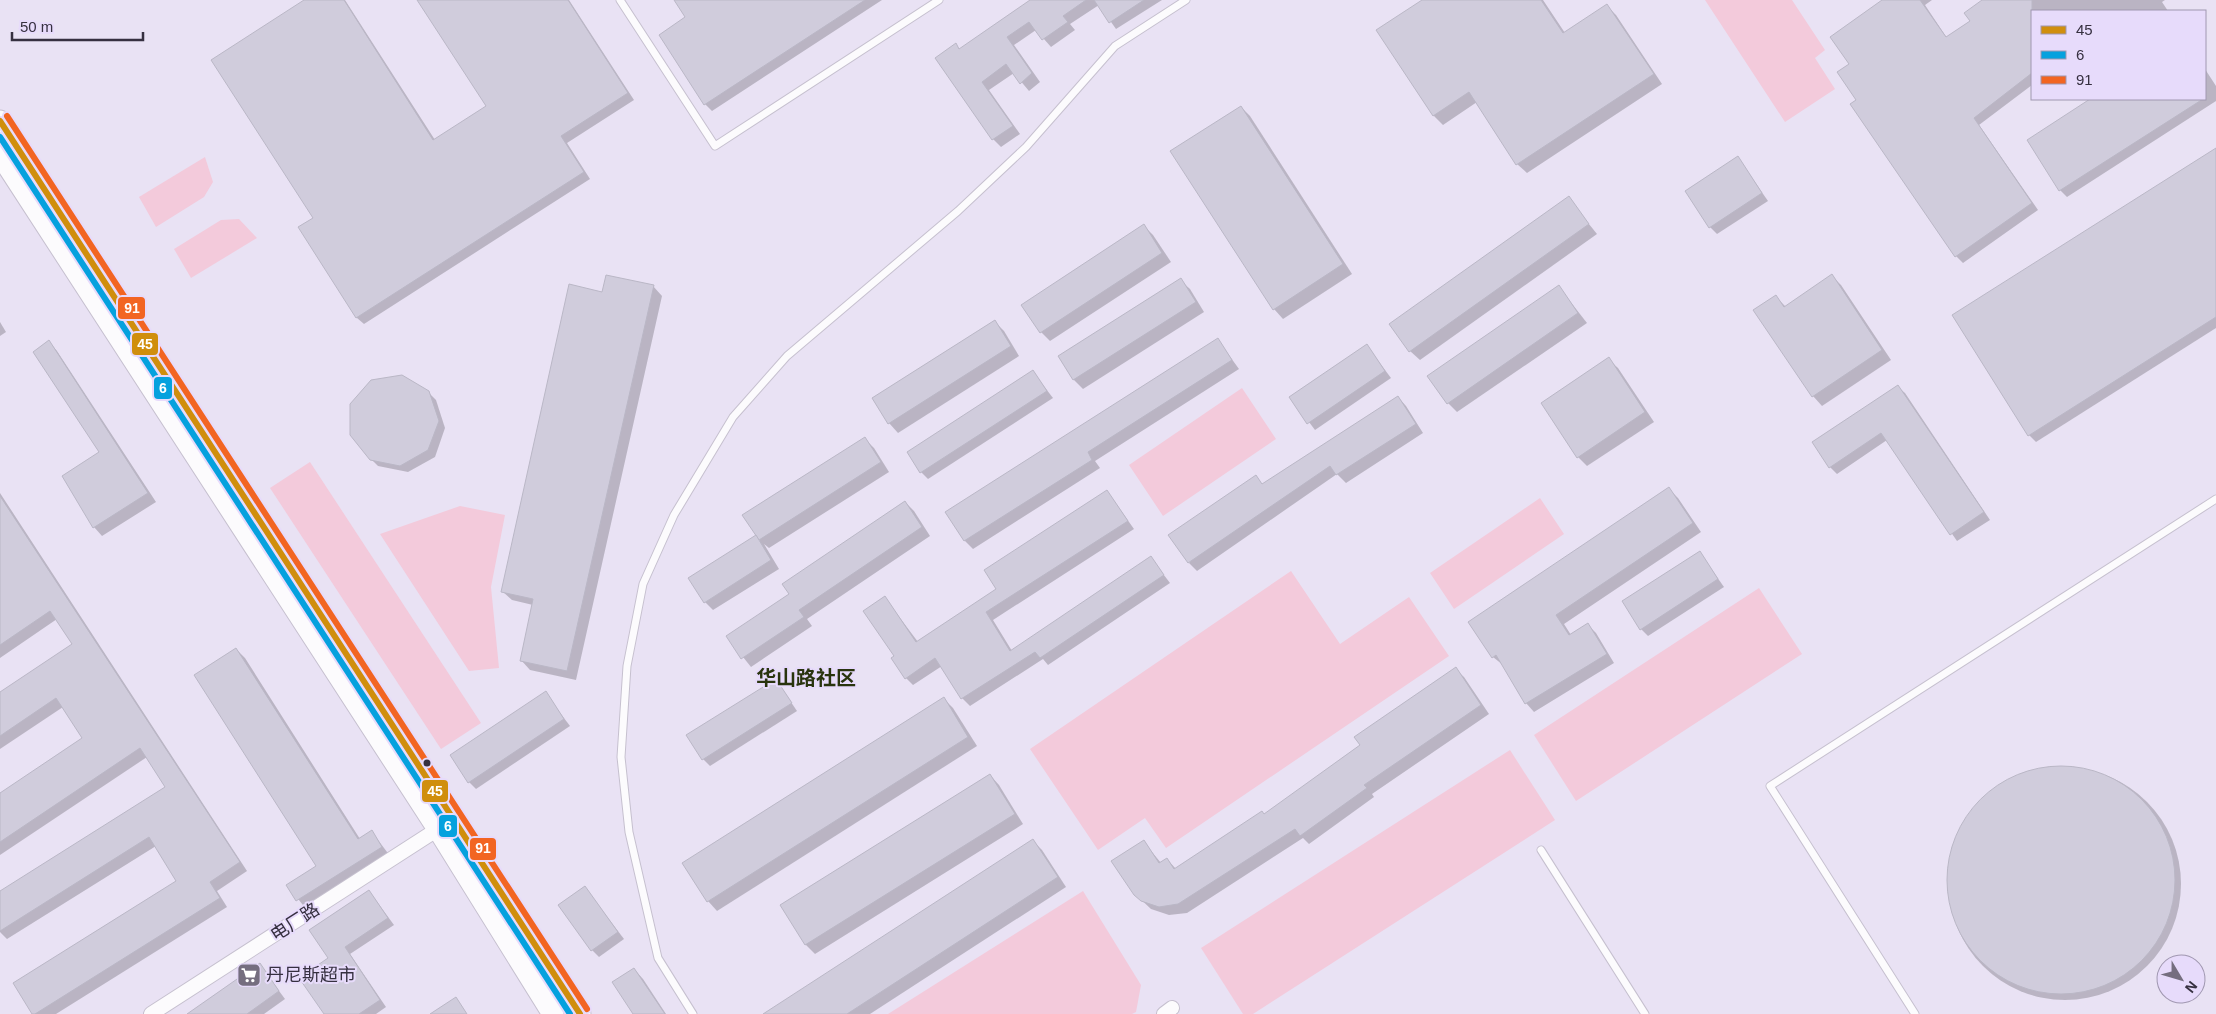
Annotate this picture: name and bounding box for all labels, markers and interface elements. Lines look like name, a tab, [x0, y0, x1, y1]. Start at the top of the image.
scale bar	[12, 10, 144, 42]
legend	[2031, 10, 2206, 100]
text: 50 m	[20, 18, 53, 35]
text: 45	[2076, 21, 2093, 38]
text: 6	[2076, 46, 2084, 63]
text: 91	[2076, 71, 2093, 88]
line badge: 91	[117, 296, 146, 320]
text: 91	[124, 300, 140, 316]
line badge: 45	[131, 332, 159, 356]
text: 45	[137, 336, 153, 352]
line badge: 6	[153, 376, 173, 400]
text: 6	[159, 380, 167, 396]
district label: 华山路社区	[756, 667, 856, 689]
unlabelled marker	[422, 758, 432, 768]
line badge: 45	[421, 779, 449, 803]
text: 45	[427, 783, 443, 799]
line badge: 6	[438, 814, 458, 838]
text: 6	[444, 818, 452, 834]
line badge: 91	[469, 837, 497, 861]
text: 91	[475, 840, 491, 856]
street label: 电厂路	[267, 899, 323, 945]
north arrow	[2156, 954, 2206, 1004]
supermarket icon: 丹尼斯超市	[236, 962, 262, 988]
place label: 丹尼斯超市	[266, 965, 356, 985]
text: N	[2182, 978, 2201, 996]

